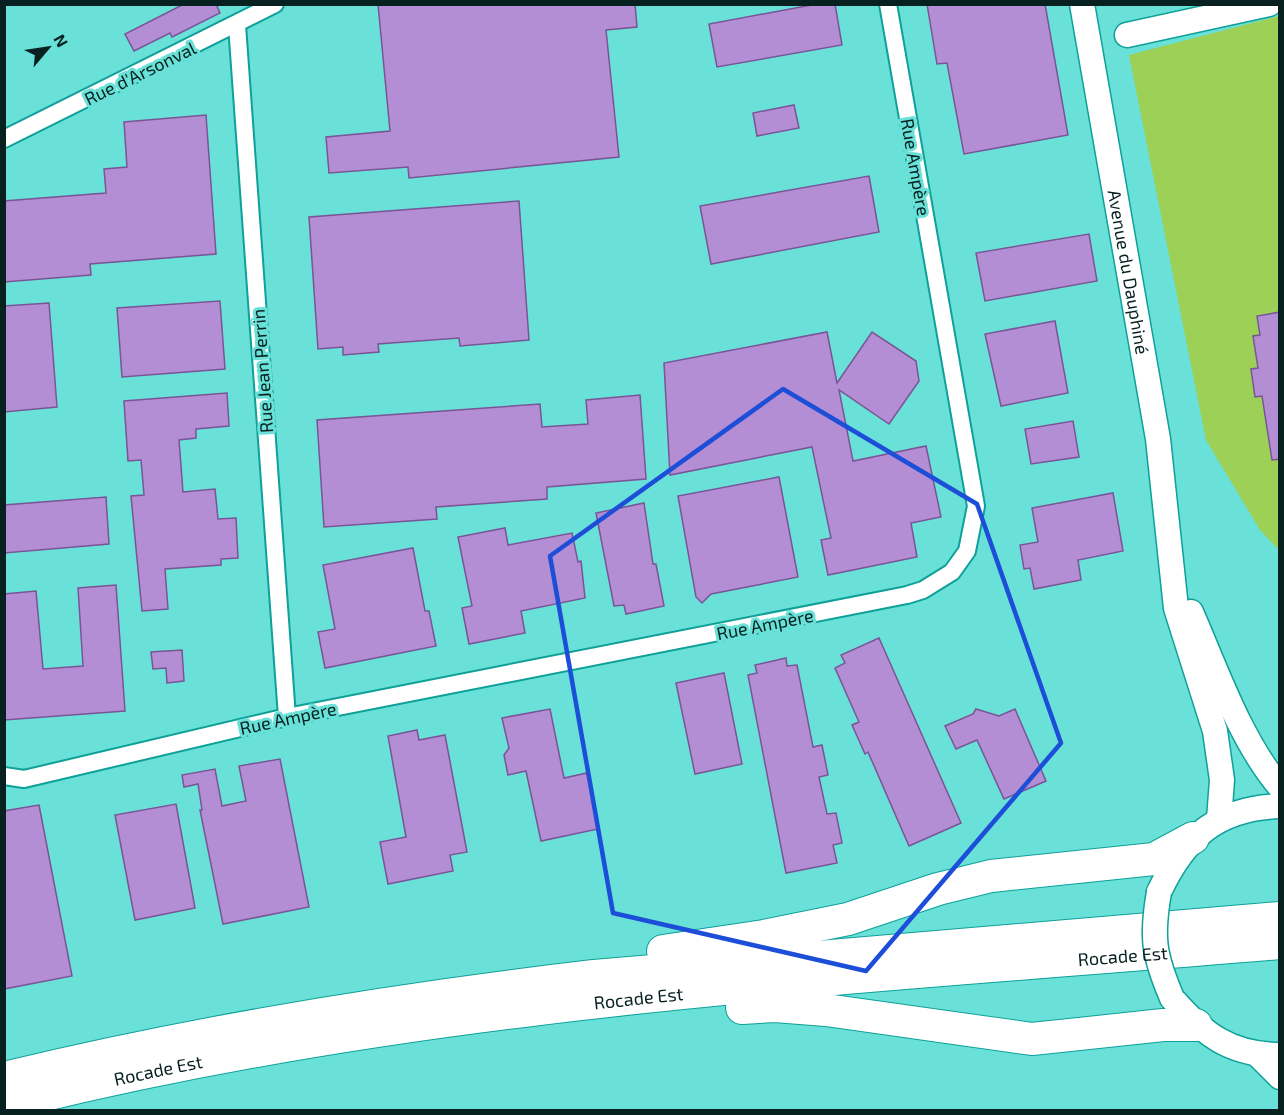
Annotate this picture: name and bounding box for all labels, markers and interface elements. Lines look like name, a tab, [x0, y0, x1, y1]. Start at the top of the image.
north arrow	[18, 18, 78, 78]
text: N	[50, 31, 73, 50]
street label: Rue d'Arsonval	[81, 36, 200, 109]
street label: Rue Ampère	[897, 117, 935, 217]
street label: Avenue du Dauphiné	[1104, 188, 1154, 356]
street label: Rue Jean Perrin	[247, 308, 277, 434]
street label: Rue Ampère	[715, 604, 815, 644]
street label: Rue Ampère	[238, 697, 338, 739]
street label: Rocade Est	[1077, 941, 1169, 970]
street label: Rocade Est	[592, 982, 685, 1014]
street label: Rocade Est	[112, 1050, 204, 1090]

